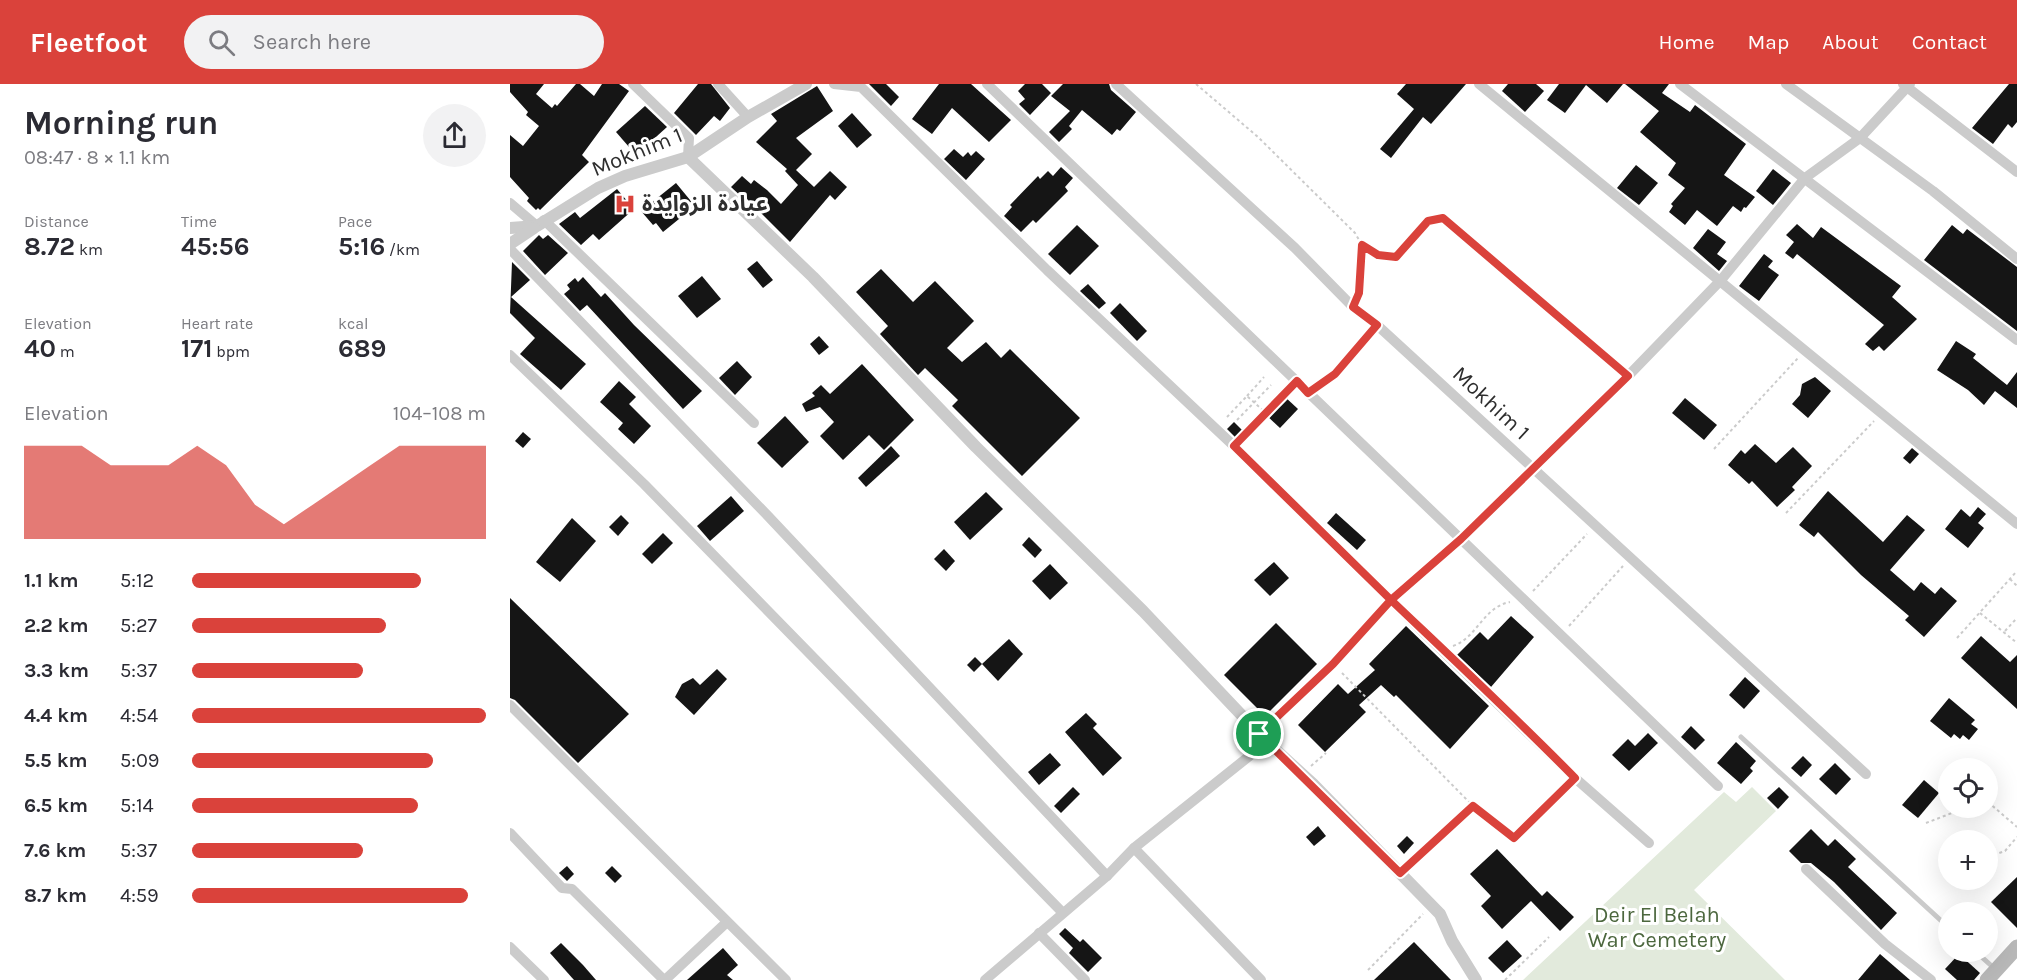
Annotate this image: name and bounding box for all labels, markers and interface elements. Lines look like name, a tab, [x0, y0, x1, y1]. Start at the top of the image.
search box	[184, 15, 604, 69]
text: Fleetfoot	[30, 26, 148, 59]
icon: search	[205, 26, 238, 59]
text: Search here	[253, 29, 371, 55]
text: Home	[1659, 30, 1715, 54]
text: Map	[1748, 30, 1789, 54]
text: About	[1822, 30, 1879, 54]
text: Contact	[1912, 30, 1987, 54]
text: Morning run	[24, 104, 218, 142]
button: share	[423, 104, 486, 167]
street label: Mokhim 1	[588, 122, 686, 182]
text: 08:47 · 8 × 1.1 km	[24, 146, 170, 169]
place label: عيادة الزوايدة	[642, 191, 768, 217]
hospital icon: عيادة الزوايدة	[613, 192, 637, 216]
text: Distance	[24, 212, 89, 231]
text: Time	[181, 212, 217, 231]
text: Pace	[338, 212, 372, 231]
text: 8.72	[24, 231, 75, 262]
text: 45:56	[181, 231, 250, 262]
text: 5:16	[338, 231, 385, 262]
text: km	[75, 240, 103, 259]
text: /km	[385, 240, 420, 259]
text: Elevation	[24, 314, 92, 333]
text: Heart rate	[181, 314, 253, 333]
text: kcal	[338, 314, 369, 333]
text: 40	[24, 333, 56, 364]
text: 171	[181, 333, 212, 364]
text: 689	[338, 333, 386, 364]
text: m	[56, 342, 75, 361]
text: bpm	[212, 342, 250, 361]
street label: Mokhim 1	[1447, 361, 1535, 445]
text: Elevation	[24, 402, 109, 425]
text: 104–108 m	[393, 402, 486, 425]
text: 1.1 km	[24, 569, 78, 592]
text: 5:12	[120, 569, 154, 592]
text: 2.2 km	[24, 614, 88, 637]
text: 5:27	[120, 614, 157, 637]
text: 3.3 km	[24, 659, 89, 682]
text: 5:37	[120, 659, 157, 682]
text: 4.4 km	[24, 704, 88, 727]
text: 4:54	[120, 704, 158, 727]
pin	[1233, 708, 1284, 759]
icon: arrive	[1242, 717, 1275, 750]
text: 5.5 km	[24, 749, 87, 772]
text: 5:09	[120, 749, 159, 772]
map controls	[1938, 758, 1998, 962]
button: locate	[1938, 758, 1998, 818]
text: 6.5 km	[24, 794, 88, 817]
text: 5:14	[120, 794, 154, 817]
button: +	[1938, 830, 1998, 890]
text: 7.6 km	[24, 839, 86, 862]
text: 5:37	[120, 839, 157, 862]
text: 8.7 km	[24, 884, 87, 907]
text: 4:59	[120, 884, 159, 907]
park label: Deir El Belah War Cemetery	[1588, 902, 1726, 953]
button: −	[1938, 902, 1998, 962]

